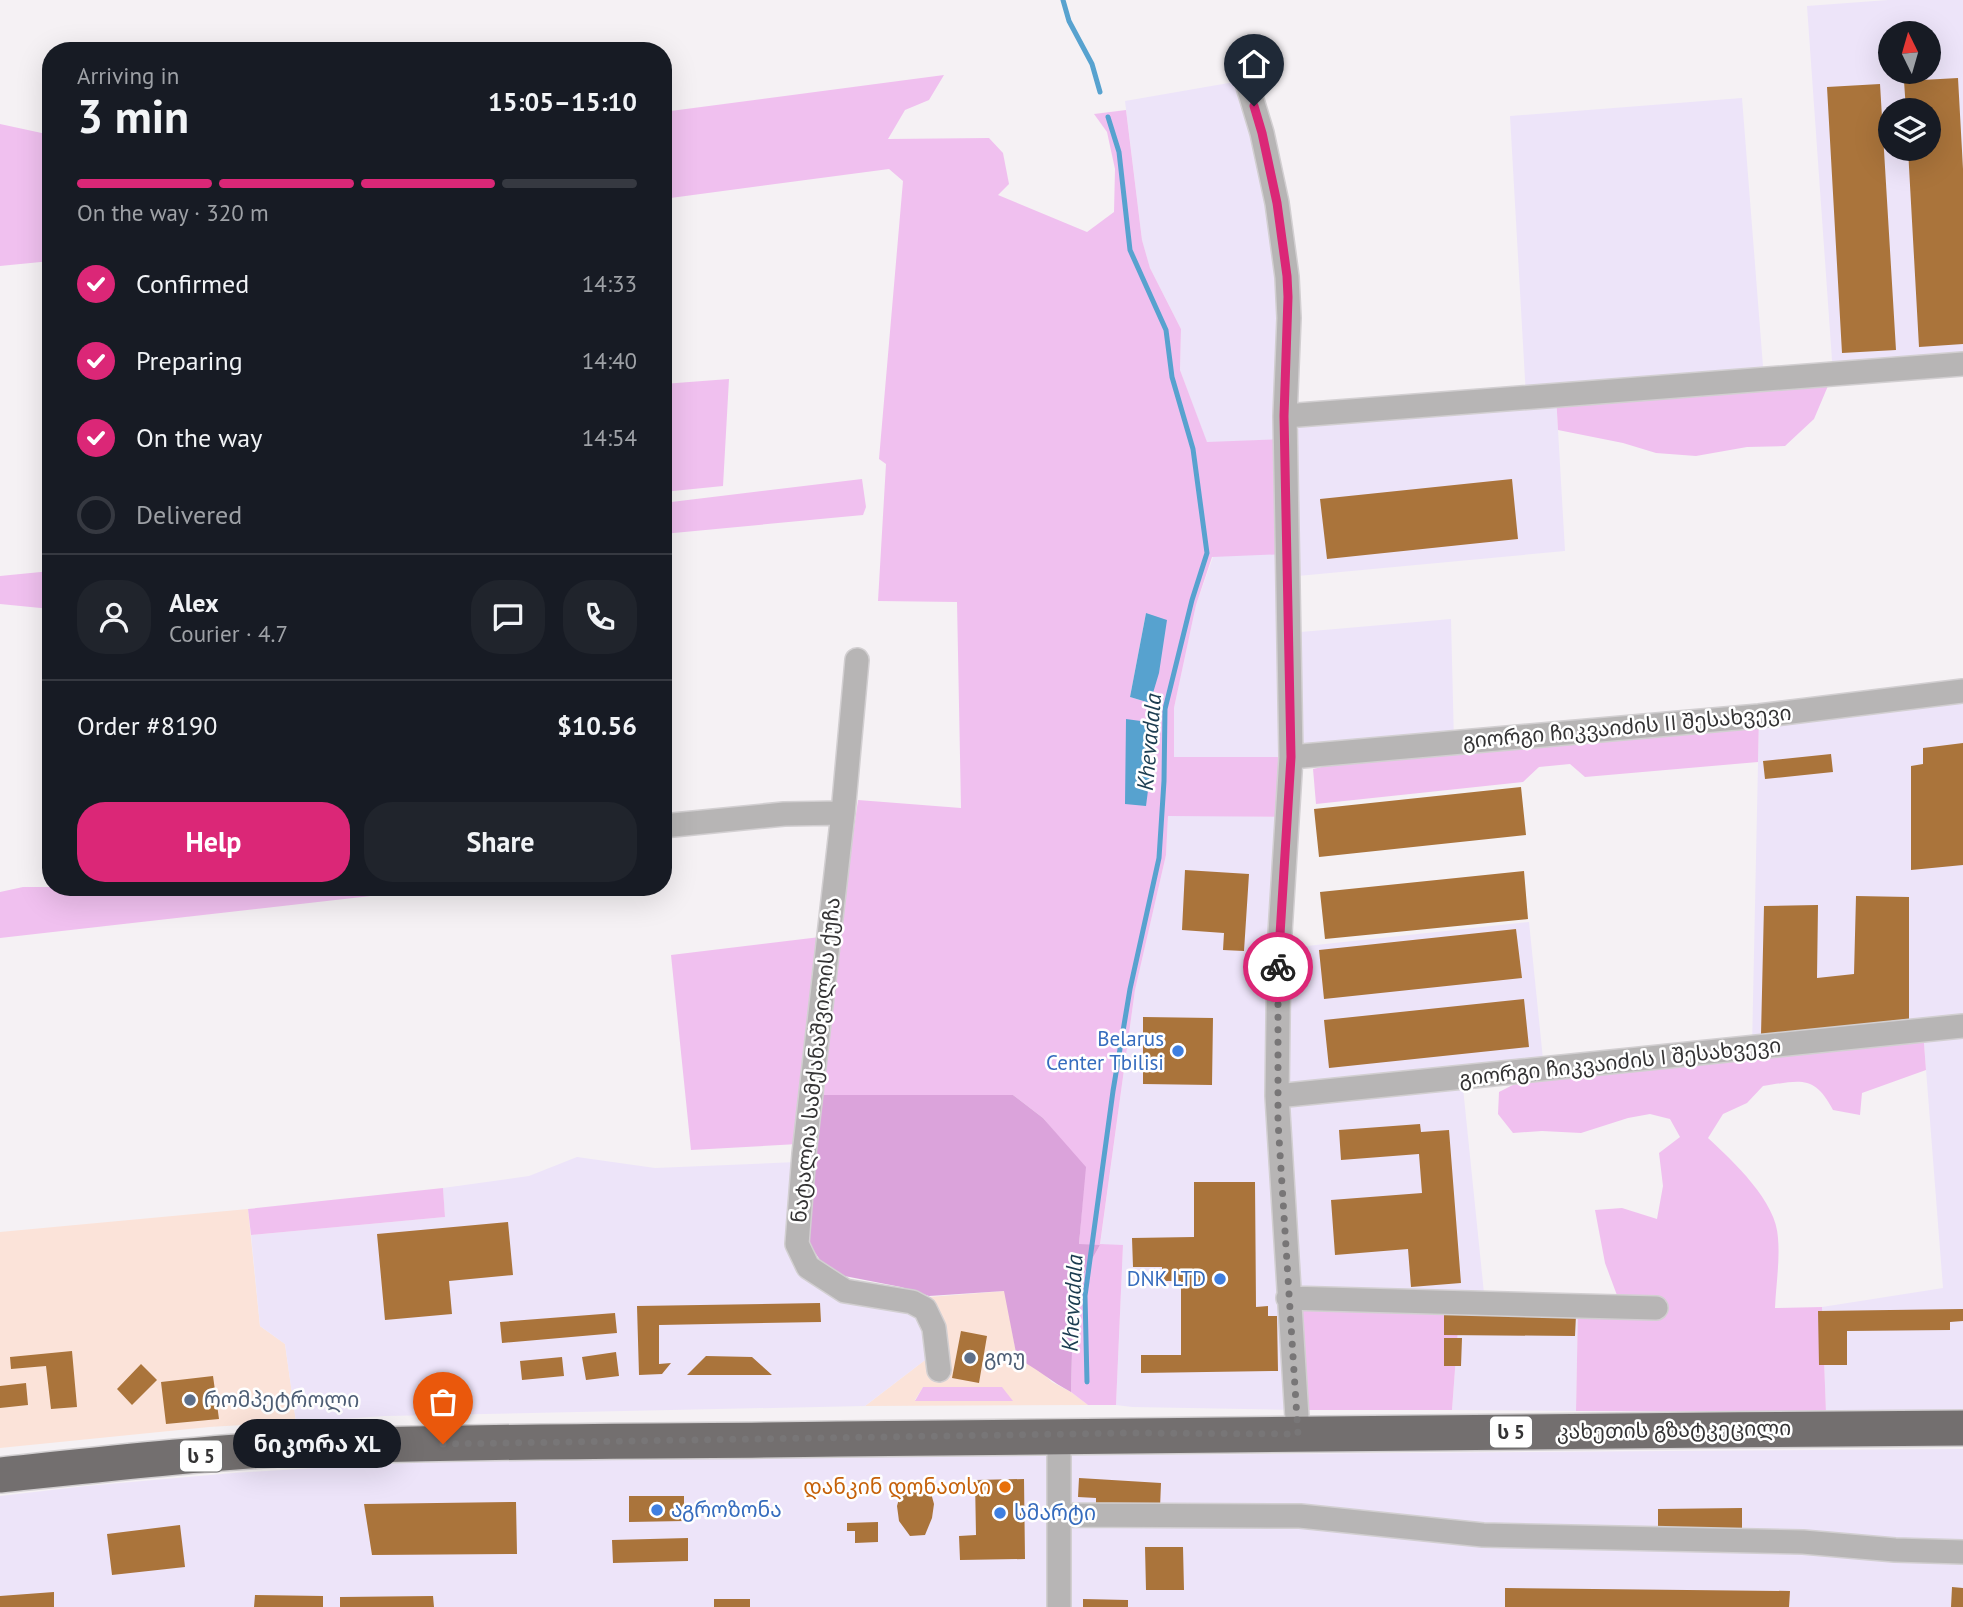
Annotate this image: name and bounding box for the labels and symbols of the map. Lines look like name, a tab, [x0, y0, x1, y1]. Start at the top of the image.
north arrow	[1878, 21, 1941, 84]
pin	[1224, 34, 1284, 106]
water label: Khevadala	[1130, 692, 1167, 792]
street label: გიორგი ჩიკვაიძის II შესახვევი	[1461, 699, 1792, 754]
street label: ნატალია სამქანაშვილის ქუჩა	[785, 896, 846, 1224]
courier	[1243, 932, 1313, 1002]
place label: Belarus Center Tbilisi	[1046, 1025, 1164, 1076]
street label: გიორგი ჩიკვაიძის I შესახვევი	[1458, 1031, 1782, 1092]
marker: Belarus Center Tbilisi	[1170, 1043, 1186, 1059]
water label: Khevadala	[1054, 1254, 1089, 1352]
place label: DNK LTD	[1127, 1265, 1206, 1292]
marker: DNK LTD	[1212, 1271, 1228, 1287]
place label: გოუ	[984, 1344, 1025, 1371]
marker: გოუ	[962, 1350, 978, 1366]
pin	[413, 1372, 473, 1444]
place label: რომპეტროლი	[204, 1386, 359, 1413]
marker: რომპეტროლი	[182, 1392, 198, 1408]
street label: კახეთის გზატკეცილი	[1557, 1414, 1791, 1445]
road number: ს 5	[1490, 1416, 1532, 1448]
callout: ნიკორა XL	[233, 1420, 401, 1468]
road number: ს 5	[180, 1440, 222, 1472]
place label: დანკინ დონათსი	[803, 1473, 991, 1500]
marker: დანკინ დონათსი	[997, 1479, 1013, 1495]
place label: აგროზონა	[671, 1496, 782, 1523]
place label: სმარტი	[1014, 1499, 1096, 1526]
marker: აგროზონა	[649, 1502, 665, 1518]
marker: სმარტი	[992, 1505, 1008, 1521]

